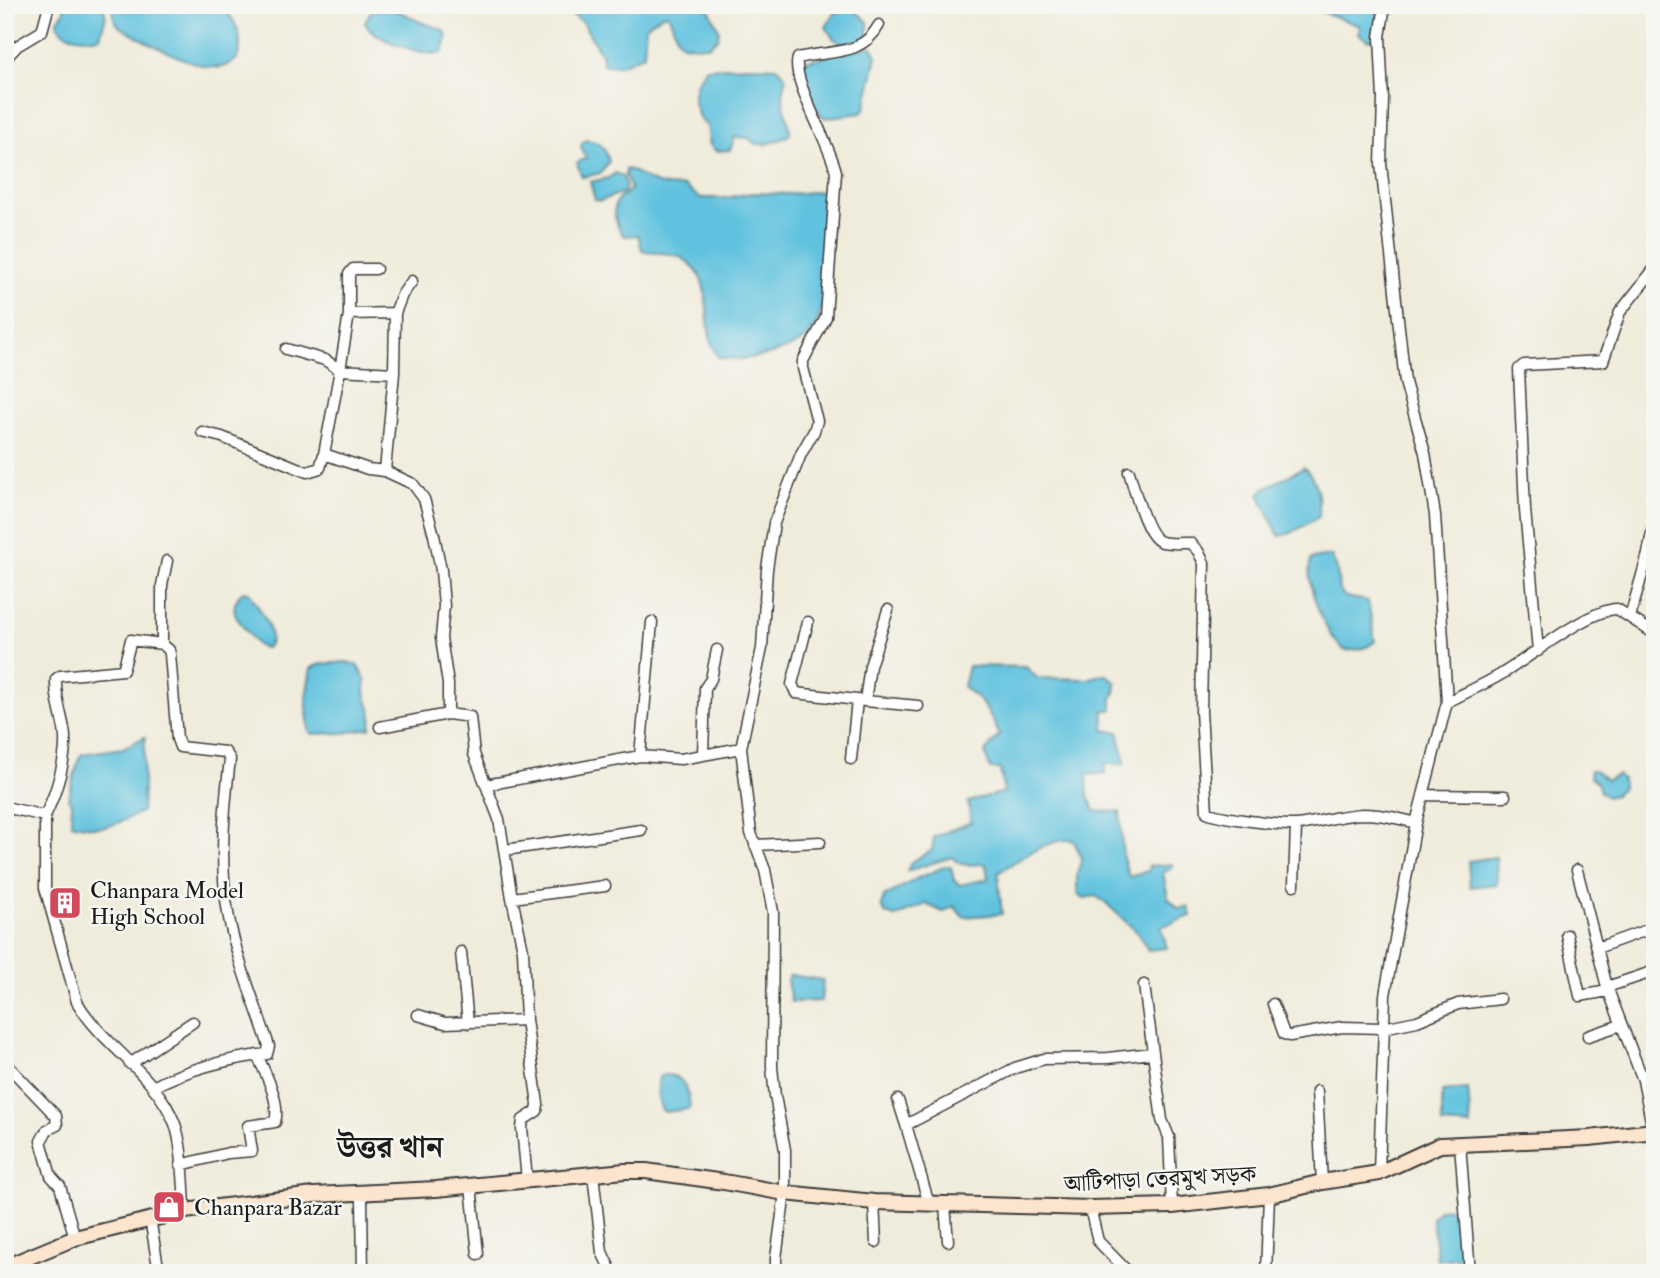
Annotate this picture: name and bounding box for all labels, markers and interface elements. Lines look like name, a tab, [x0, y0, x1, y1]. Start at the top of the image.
place label: Chanpara Model High School	[90, 876, 244, 931]
building icon: Chanpara Model High School	[46, 884, 84, 922]
district label: উত্তর খান	[335, 1128, 445, 1166]
street label: আটিপাড়া তেরমুখ সড়ক	[1062, 1159, 1258, 1199]
shop icon: Chanpara Bazar	[150, 1188, 188, 1226]
place label: Chanpara Bazar	[194, 1193, 342, 1223]

